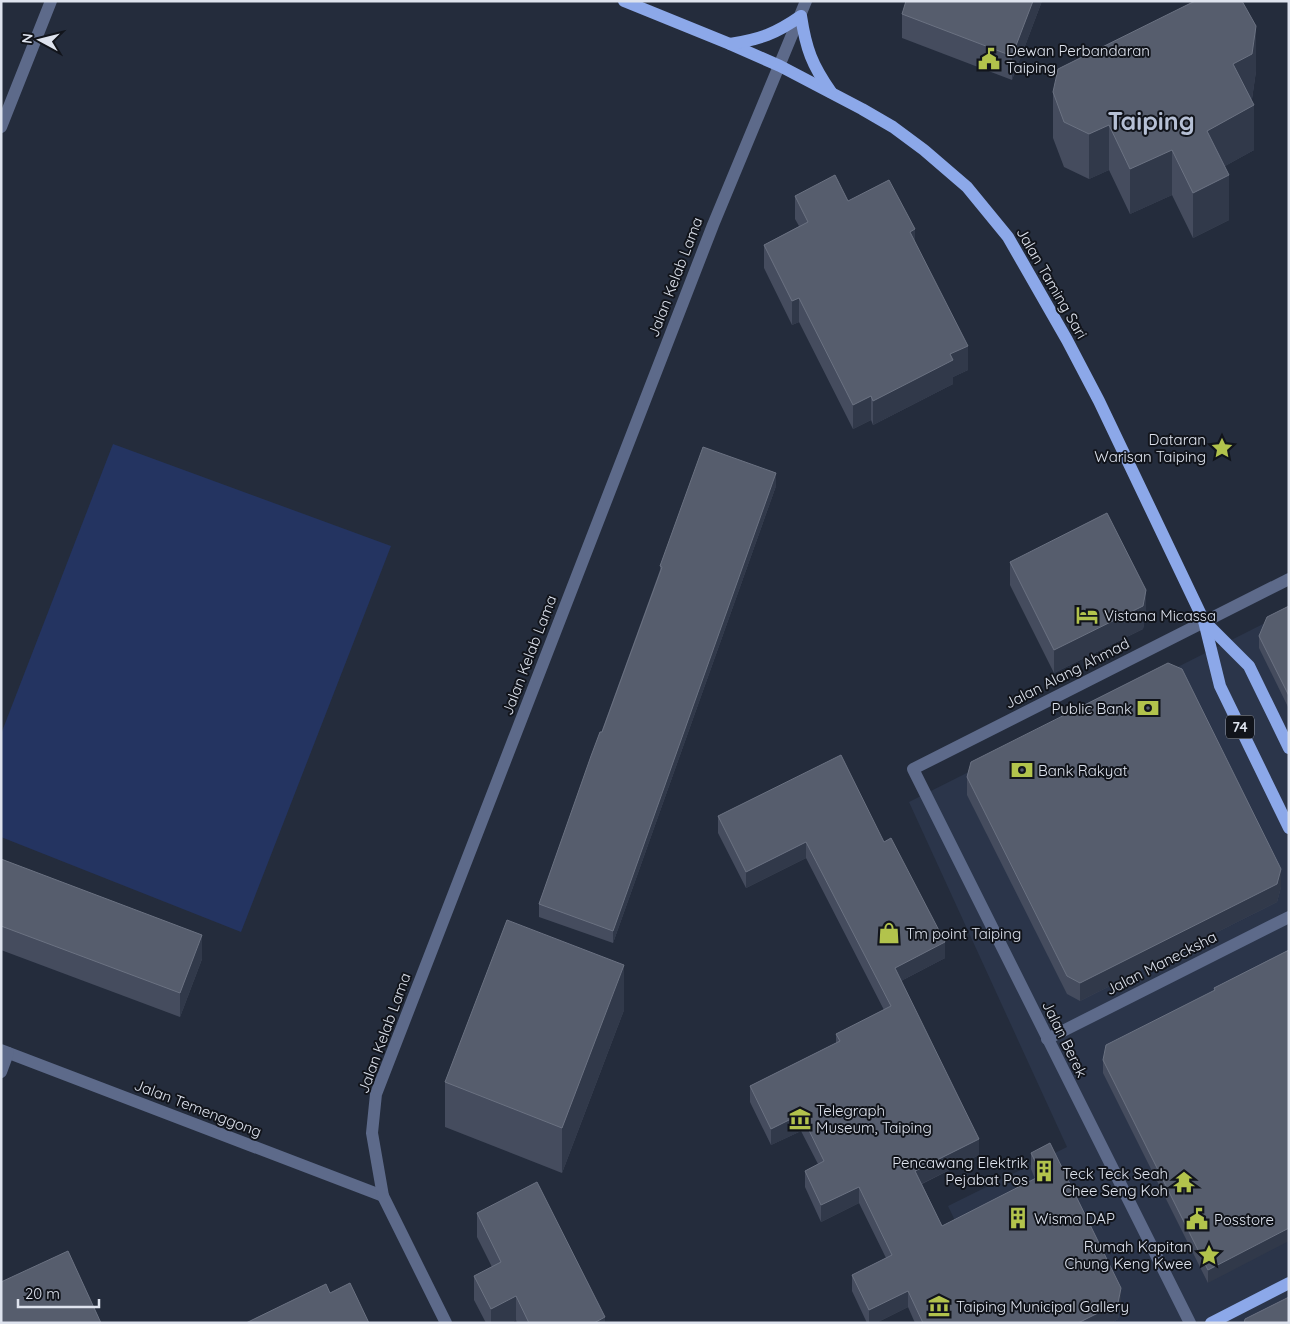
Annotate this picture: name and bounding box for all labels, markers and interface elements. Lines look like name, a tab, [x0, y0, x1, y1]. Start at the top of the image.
north arrow	[15, 15, 65, 65]
text: N	[18, 32, 37, 45]
place label: Dewan Perbandaran Taiping	[1006, 41, 1150, 77]
public building icon: Dewan Perbandaran Taiping	[976, 46, 1002, 72]
district label: Taiping	[1107, 105, 1195, 136]
street label: Jalan Kelab Lama	[643, 214, 707, 340]
street label: Jalan Taming Sari	[1012, 224, 1092, 342]
place label: Dataran Warisan Taiping	[1094, 430, 1206, 466]
place icon: Dataran Warisan Taiping	[1209, 435, 1235, 461]
street label: Jalan Kelab Lama	[497, 592, 561, 718]
hotel icon: Vistana Micassa	[1074, 602, 1100, 628]
place label: Vistana Micassa	[1104, 606, 1216, 625]
street label: Jalan Alang Ahmad	[1001, 633, 1133, 713]
bank icon: Public Bank	[1135, 695, 1161, 721]
place label: Public Bank	[1051, 699, 1132, 718]
road number: 74	[1226, 716, 1254, 739]
bank icon: Bank Rakyat	[1009, 757, 1035, 783]
place label: Bank Rakyat	[1038, 761, 1128, 780]
shop icon: Tm point Taiping	[876, 920, 902, 946]
place label: Tm point Taiping	[906, 924, 1021, 943]
street label: Jalan Manecksha	[1102, 927, 1220, 999]
street label: Jalan Kelab Lama	[353, 970, 415, 1096]
street label: Jalan Berek	[1038, 997, 1092, 1081]
street label: Jalan Temenggong	[132, 1075, 264, 1141]
place label: Telegraph Museum, Taiping	[816, 1101, 932, 1137]
museum icon: Telegraph Museum, Taiping	[787, 1106, 813, 1132]
place label: Pencawang Elektrik Pejabat Pos	[892, 1153, 1028, 1189]
building icon: Pencawang Elektrik Pejabat Pos	[1031, 1158, 1057, 1184]
place label: Teck Teck Seah Chee Seng Koh	[1062, 1164, 1168, 1200]
temple icon: Teck Teck Seah Chee Seng Koh	[1171, 1169, 1197, 1195]
building icon: Wisma DAP	[1005, 1205, 1031, 1231]
public building icon: Posstore	[1184, 1206, 1210, 1232]
place label: Wisma DAP	[1034, 1209, 1115, 1228]
place label: Posstore	[1214, 1210, 1274, 1229]
place label: Rumah Kapitan Chung Keng Kwee	[1064, 1237, 1192, 1273]
place icon: Rumah Kapitan Chung Keng Kwee	[1196, 1242, 1222, 1268]
scale bar	[18, 1276, 99, 1308]
text: 20 m	[25, 1284, 60, 1303]
museum icon: Taiping Municipal Gallery	[926, 1293, 952, 1319]
place label: Taiping Municipal Gallery	[956, 1297, 1129, 1316]

